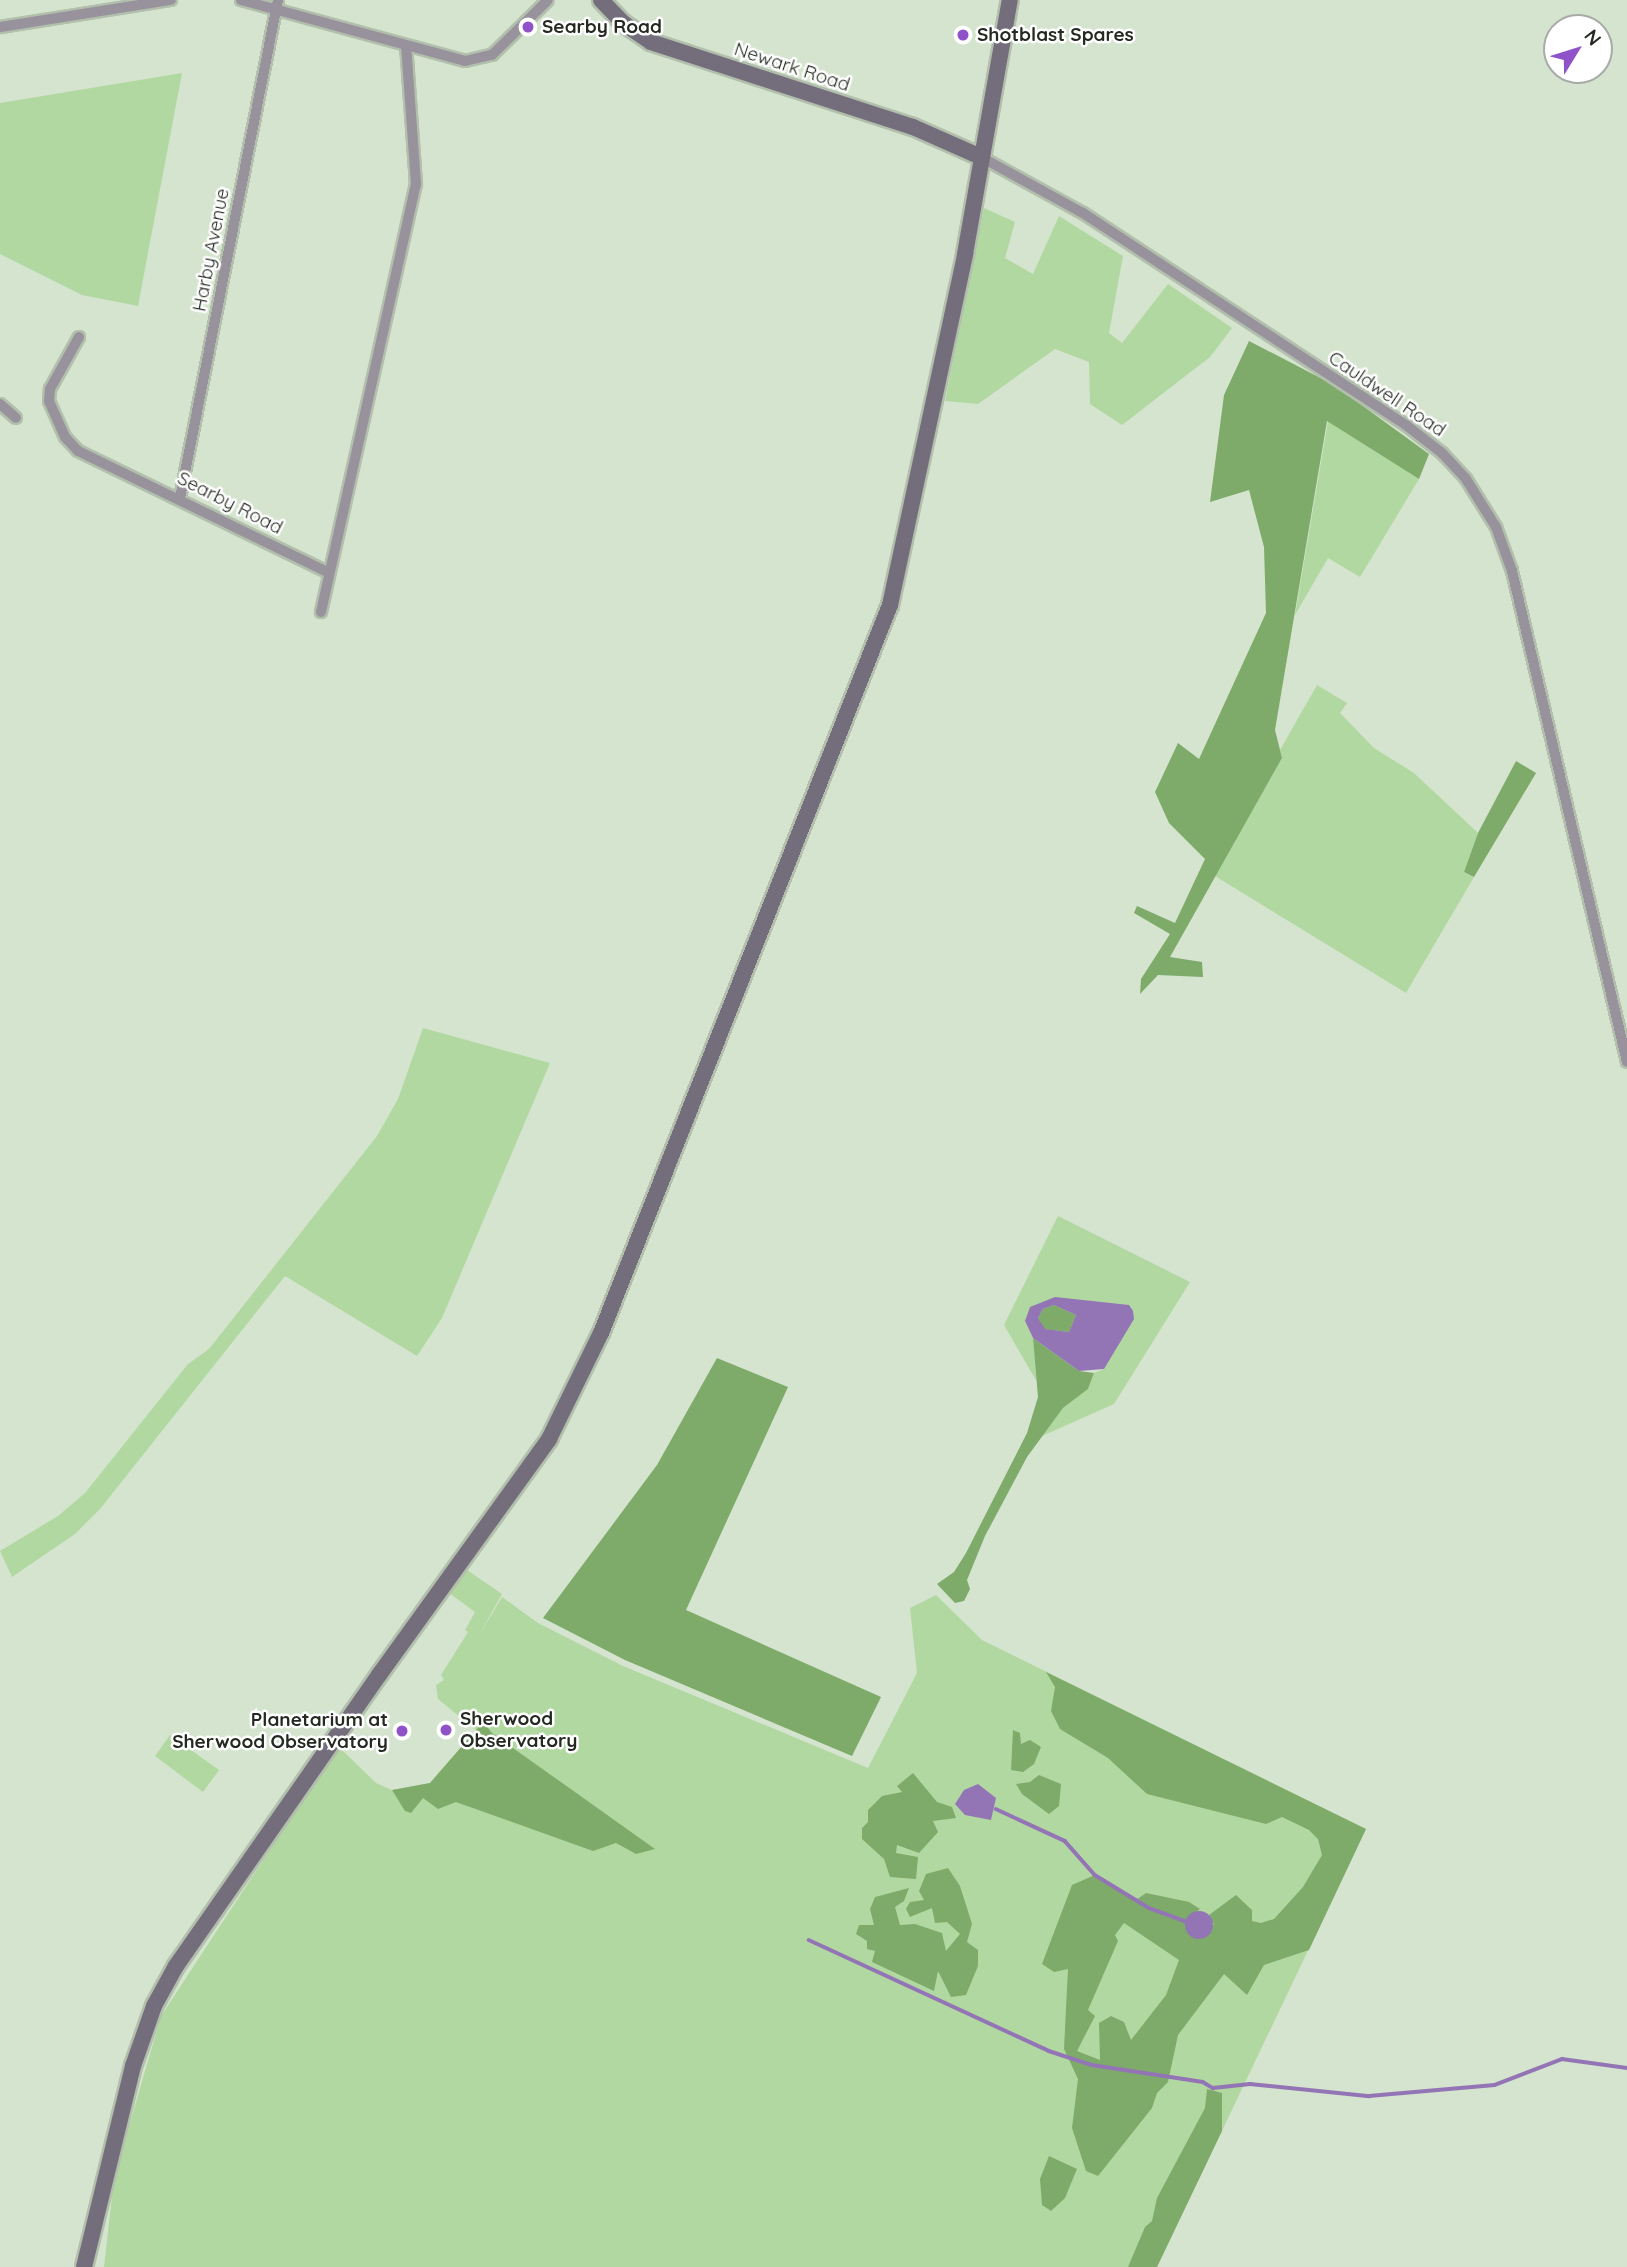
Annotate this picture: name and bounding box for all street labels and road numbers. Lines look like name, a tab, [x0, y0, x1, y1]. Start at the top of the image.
street label: Newark Road	[731, 38, 853, 96]
street label: Harby Avenue	[188, 186, 234, 314]
street label: Cauldwell Road	[1324, 346, 1450, 442]
street label: Searby Road	[174, 467, 286, 539]

